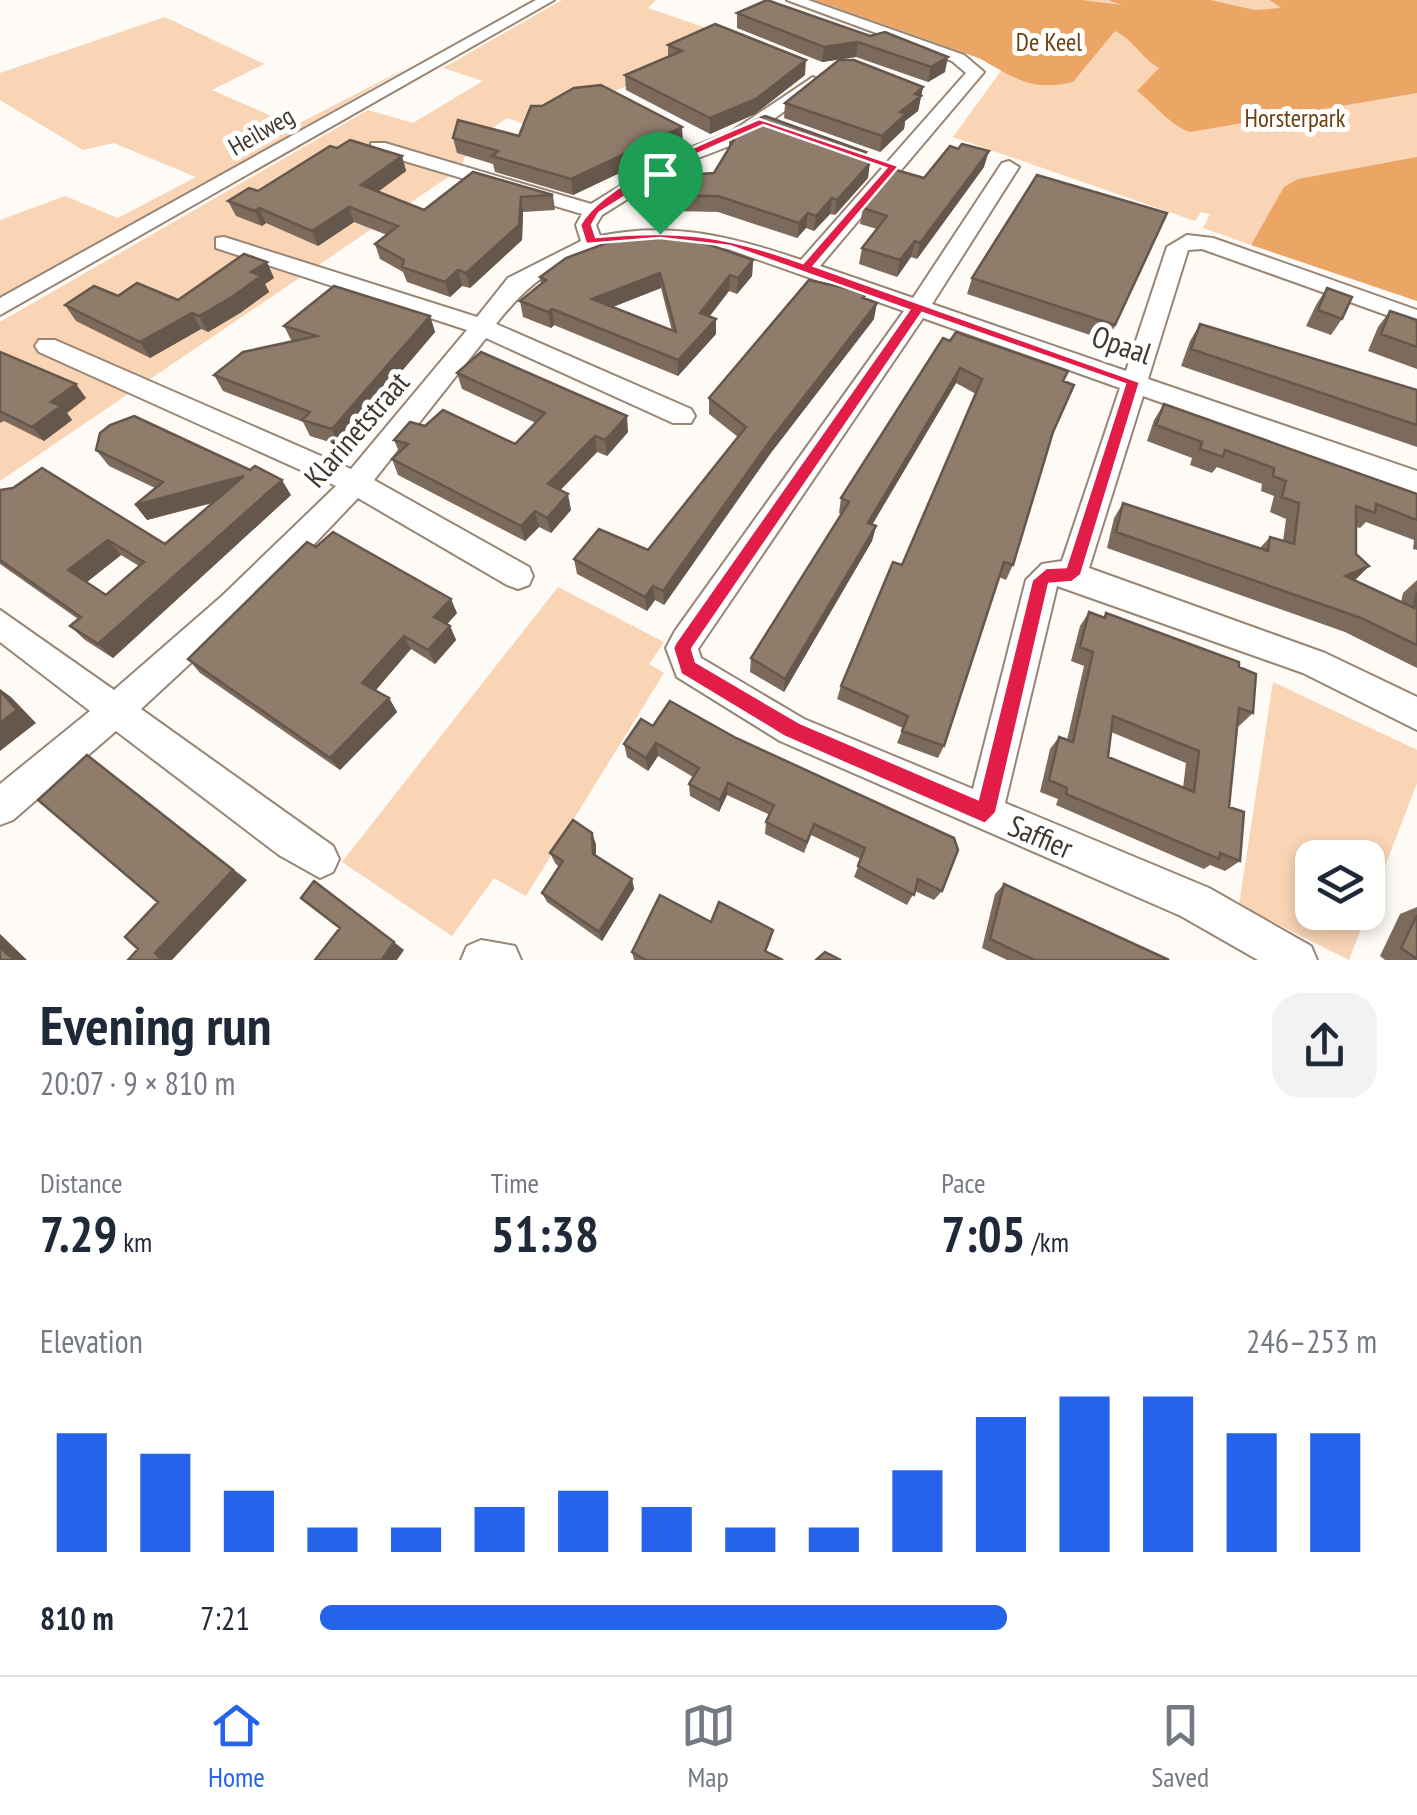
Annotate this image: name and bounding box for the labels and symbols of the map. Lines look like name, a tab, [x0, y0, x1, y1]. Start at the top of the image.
park label: De Keel	[1016, 26, 1082, 58]
street label: Heilweg	[222, 100, 300, 162]
park label: Horsterpark	[1245, 102, 1346, 134]
pin	[618, 132, 703, 235]
street label: Opaal	[1087, 316, 1157, 372]
street label: Klarinetstraat	[295, 362, 418, 495]
street label: Saffier	[1003, 805, 1080, 867]

